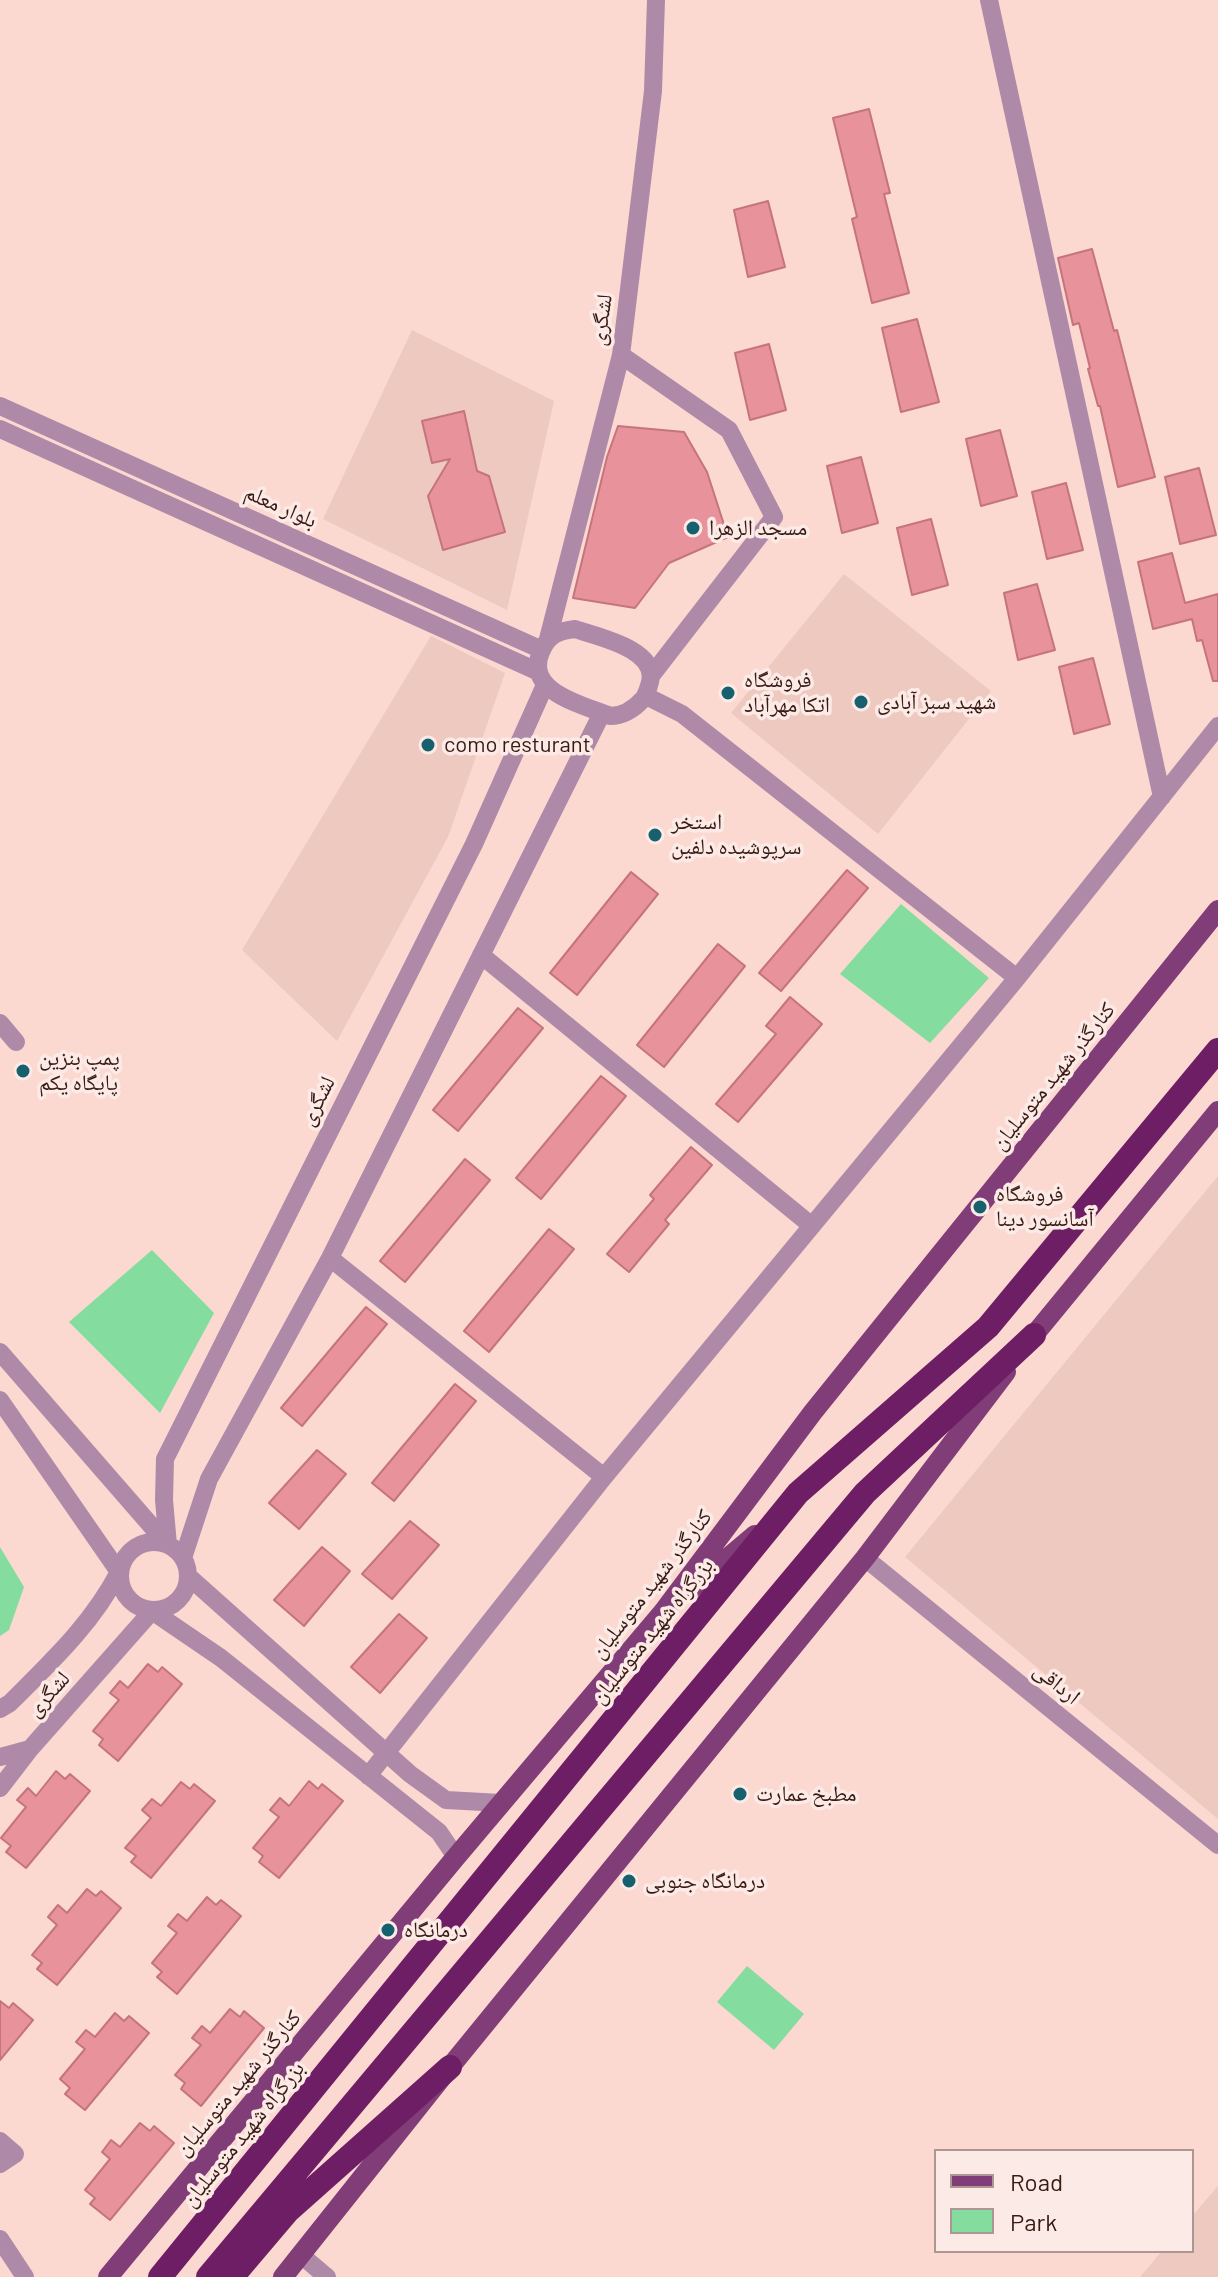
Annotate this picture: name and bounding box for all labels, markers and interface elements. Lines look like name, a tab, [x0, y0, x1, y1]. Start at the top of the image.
street label: لشگری	[584, 292, 618, 348]
street label: بلوار معلم	[241, 478, 321, 534]
place label: مسجد الزهرا	[709, 515, 807, 541]
marker: مسجد الزهرا	[684, 519, 702, 537]
place label: فروشگاه اتکا مهرآباد	[744, 667, 830, 718]
marker: فروشگاه اتکا مهرآباد	[719, 684, 737, 702]
place label: شهید سبز آبادی	[877, 689, 996, 715]
marker: شهید سبز آبادی	[852, 693, 870, 711]
place label: como resturant	[444, 732, 591, 758]
marker: como resturant	[419, 736, 437, 754]
place label: استخر سرپوشیده دلفین	[671, 809, 801, 860]
marker: استخر سرپوشیده دلفین	[646, 826, 664, 844]
street label: کنارگذر شهید متوسلیان	[985, 997, 1121, 1155]
place label: پمپ بنزين پايگاه يكم	[39, 1045, 120, 1096]
marker: پمپ بنزين پايگاه يكم	[14, 1062, 32, 1080]
street label: لشگری	[293, 1072, 341, 1130]
place label: فروشگاه آسانسور دینا	[996, 1181, 1094, 1232]
marker: فروشگاه آسانسور دینا	[971, 1198, 989, 1216]
street label: کنارگذر شهید متوسلیان	[585, 1504, 717, 1664]
street label: بزرگراه شهید متوسلیان	[585, 1553, 719, 1709]
street label: ارداقی	[1028, 1656, 1086, 1710]
street label: لشگری	[21, 1666, 75, 1722]
place label: مطبخ عمارت	[756, 1781, 857, 1807]
marker: مطبخ عمارت	[731, 1785, 749, 1803]
place label: درمانگاه جنوبی	[645, 1868, 765, 1894]
marker: درمانگاه جنوبی	[620, 1872, 638, 1890]
place label: درمانگاه	[404, 1917, 468, 1943]
marker: درمانگاه	[379, 1921, 397, 1939]
street label: کنارگذر شهید متوسلیان	[169, 2005, 307, 2161]
street label: بزرگراه شهید متوسلیان	[176, 2056, 310, 2212]
legend	[934, 2149, 1194, 2253]
text: Road	[1010, 2167, 1063, 2196]
text: Park	[1010, 2207, 1057, 2236]

